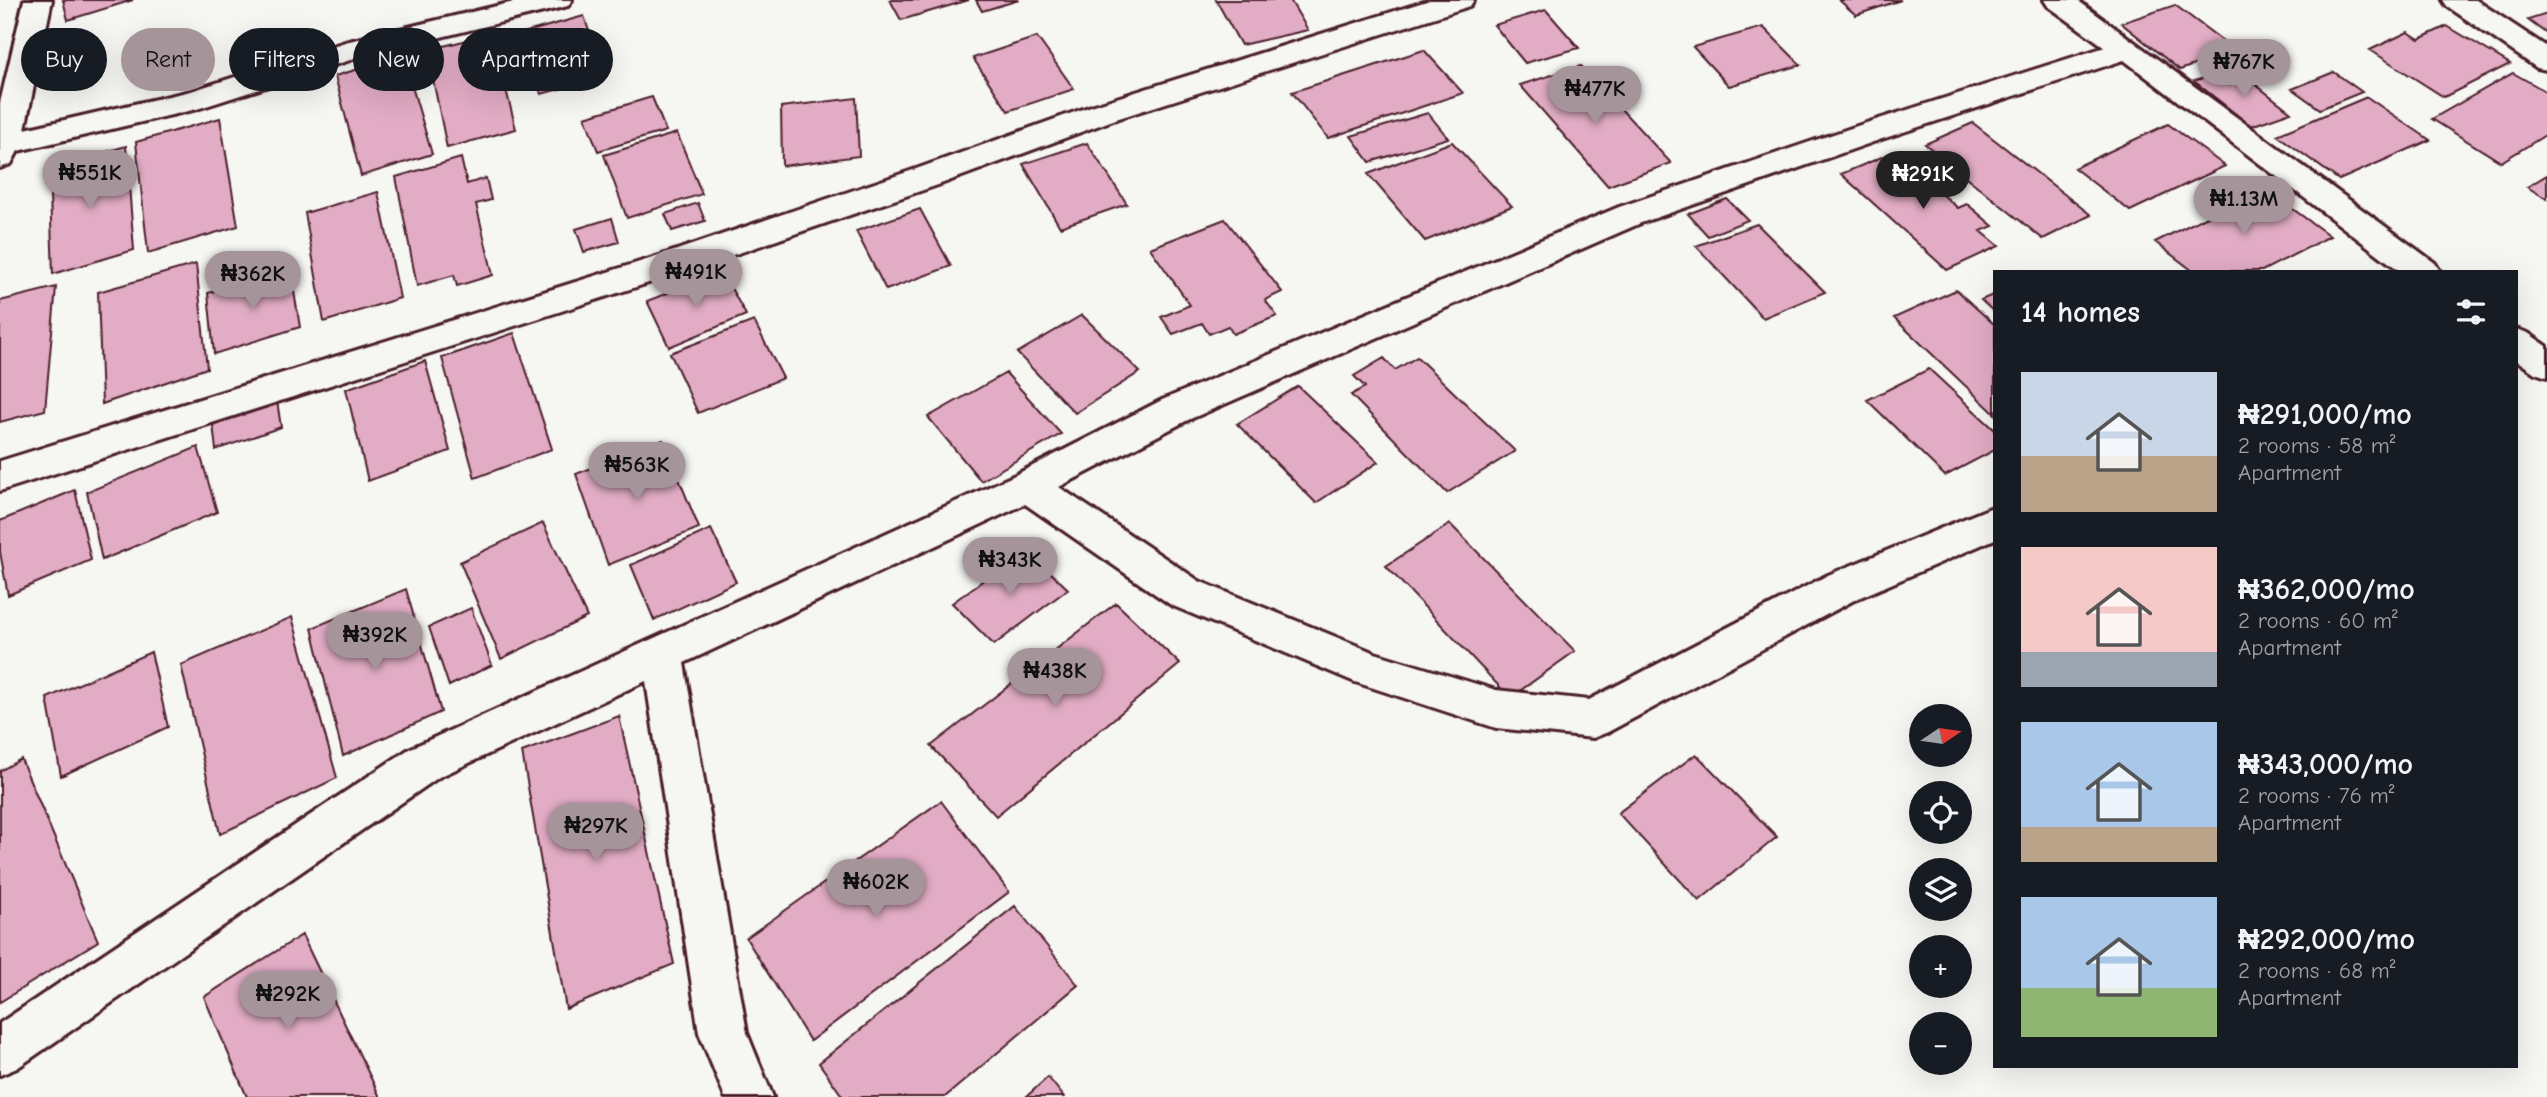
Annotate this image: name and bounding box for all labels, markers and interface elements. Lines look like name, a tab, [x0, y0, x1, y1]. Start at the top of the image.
chip: Buy	[21, 28, 107, 91]
chip: Rent	[121, 28, 215, 91]
chip: Filters	[229, 28, 339, 91]
chip: New	[353, 28, 444, 91]
chip: Apartment	[458, 28, 613, 91]
pin: ₦767K	[2195, 40, 2293, 99]
text: ₦767K	[2213, 48, 2275, 75]
pin: ₦477K	[1546, 66, 1644, 126]
text: ₦477K	[1564, 75, 1626, 102]
pin: ₦551K	[41, 150, 139, 210]
pin: ₦291K	[1874, 152, 1972, 211]
text: ₦551K	[58, 159, 122, 186]
text: ₦291K	[1892, 160, 1954, 187]
pin: ₦1.13M	[2187, 176, 2301, 236]
text: ₦1.13M	[2210, 185, 2278, 212]
pin: ₦491K	[647, 250, 745, 309]
pin: ₦362K	[204, 252, 302, 311]
text: ₦491K	[665, 258, 727, 285]
text: ₦362K	[221, 260, 285, 287]
icon: filters	[2452, 293, 2490, 331]
text: 14 homes	[2021, 295, 2140, 330]
text: ₦291,000/mo	[2238, 397, 2412, 432]
icon: home	[2077, 400, 2161, 484]
text: 2 rooms · 58 m²	[2238, 432, 2396, 459]
pin: ₦563K	[588, 442, 686, 502]
text: ₦563K	[604, 451, 670, 478]
text: Apartment	[2238, 459, 2341, 486]
pin: ₦343K	[961, 538, 1059, 597]
text: ₦343K	[978, 546, 1042, 573]
text: ₦362,000/mo	[2238, 572, 2415, 607]
icon: home	[2077, 575, 2161, 659]
text: 2 rooms · 60 m²	[2238, 607, 2398, 634]
pin: ₦392K	[326, 612, 424, 672]
text: ₦392K	[343, 621, 407, 648]
text: Apartment	[2238, 634, 2341, 661]
pin: ₦438K	[1006, 648, 1104, 708]
text: ₦438K	[1023, 657, 1087, 684]
north arrow	[1909, 704, 1972, 766]
map controls	[1909, 704, 1972, 1075]
text: ₦343,000/mo	[2238, 747, 2413, 782]
icon: home	[2077, 750, 2161, 834]
button: locate	[1909, 781, 1972, 844]
text: 2 rooms · 76 m²	[2238, 782, 2394, 809]
pin: ₦297K	[547, 804, 645, 863]
text: Apartment	[2238, 809, 2341, 836]
text: ₦297K	[564, 812, 628, 839]
button: layers	[1909, 858, 1972, 921]
pin: ₦602K	[827, 860, 925, 919]
text: ₦602K	[843, 868, 909, 895]
text: ₦292,000/mo	[2238, 922, 2415, 957]
icon: home	[2077, 925, 2161, 1009]
button: +	[1909, 935, 1972, 998]
text: 2 rooms · 68 m²	[2238, 957, 2396, 984]
pin: ₦292K	[239, 972, 337, 1031]
text: ₦292K	[256, 980, 320, 1007]
text: Apartment	[2238, 984, 2341, 1011]
button: −	[1909, 1012, 1972, 1075]

